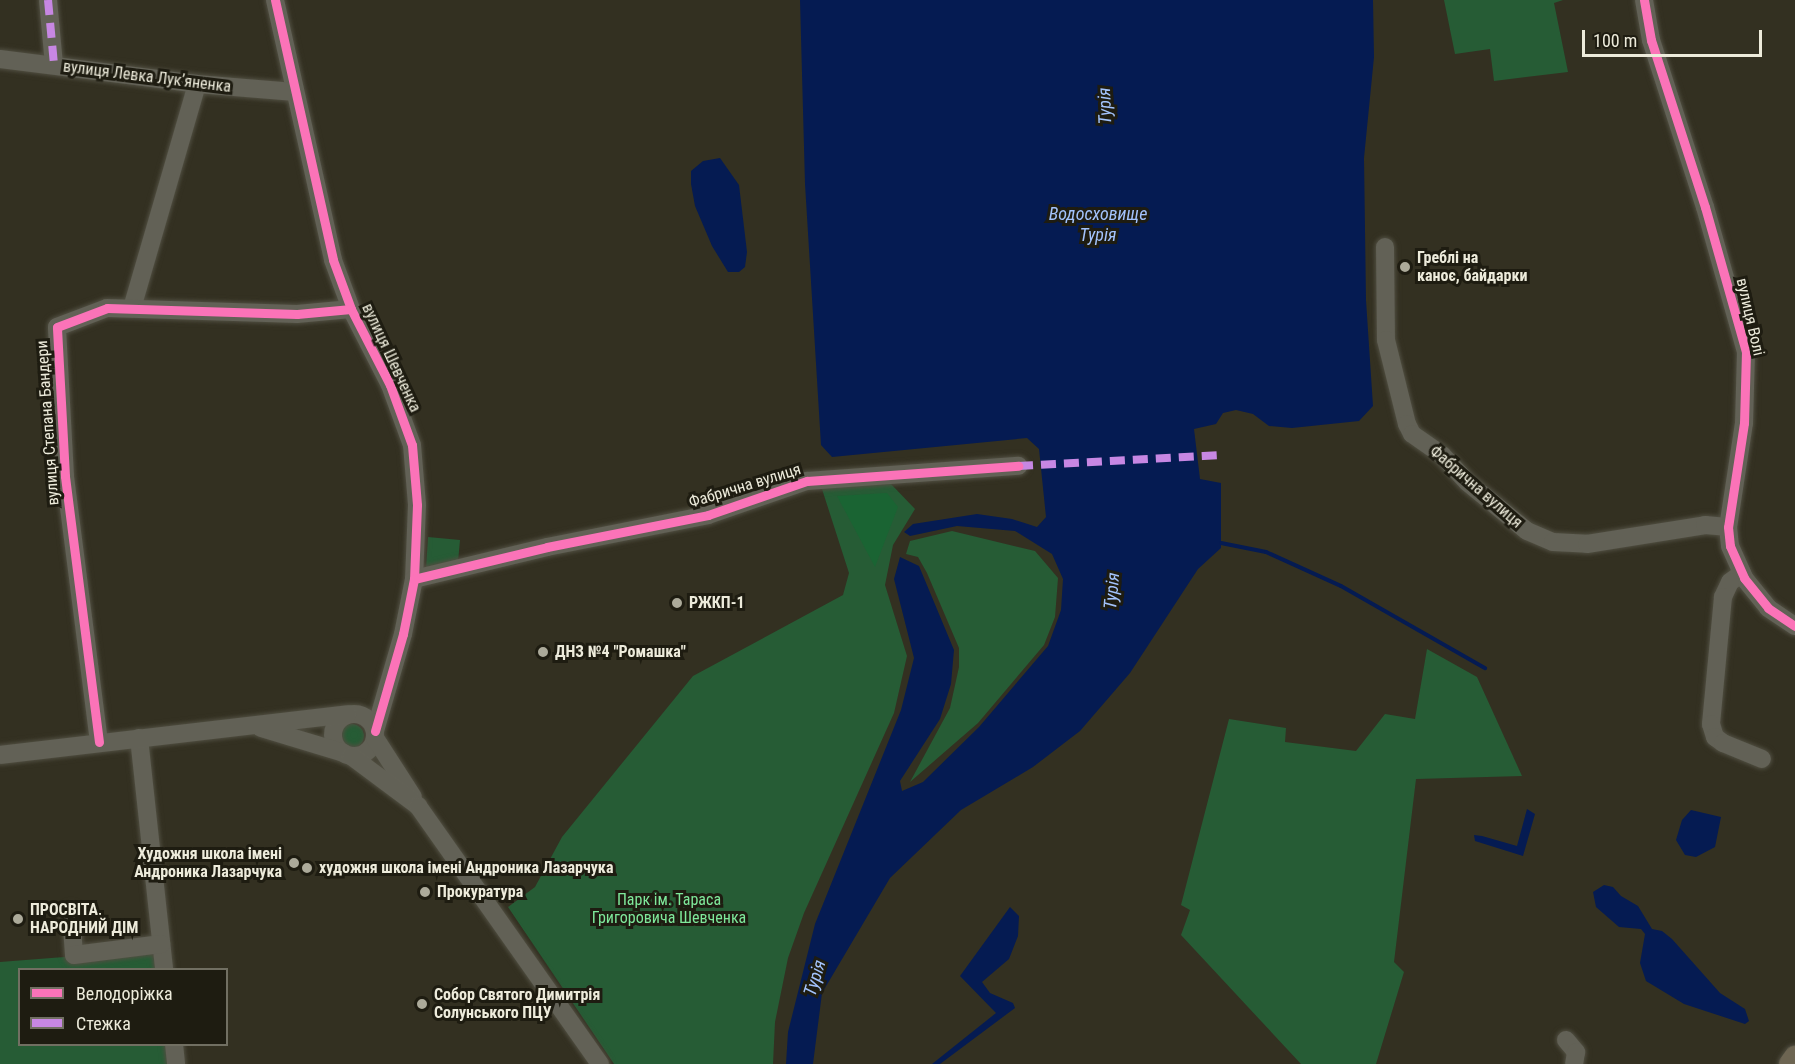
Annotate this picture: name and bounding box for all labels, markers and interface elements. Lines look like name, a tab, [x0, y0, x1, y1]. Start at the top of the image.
scale bar	[1585, 18, 1765, 56]
text: 100 m	[1593, 30, 1637, 51]
street label: вулиця Левка Лукʼяненка	[62, 57, 232, 97]
water label: Турія	[1094, 87, 1116, 125]
water label: Водосховище Турія	[1049, 204, 1147, 246]
place label: Греблі на каноє, байдарки	[1417, 248, 1528, 286]
marker: Греблі на каноє, байдарки	[1398, 260, 1412, 274]
street label: вулиця Волі	[1732, 276, 1768, 358]
street label: вулиця Шевченка	[357, 301, 425, 415]
street label: вулиця Степана Бандери	[33, 340, 63, 506]
street label: Фабрична вулиця	[1426, 442, 1526, 532]
street label: Фабрична вулиця	[687, 460, 803, 512]
water label: Турія	[1100, 572, 1124, 610]
place label: РЖКП-1	[689, 593, 745, 613]
marker: РЖКП-1	[670, 596, 684, 610]
place label: ДНЗ №4 "Ромашка"	[555, 642, 686, 662]
marker: ДНЗ №4 "Ромашка"	[536, 645, 550, 659]
place label: Художня школа імені Андроника Лазарчука	[134, 844, 282, 882]
marker: Художня школа імені Андроника Лазарчука	[287, 856, 301, 870]
place label: художня школа імені Андроника Лазарчука	[319, 858, 613, 878]
marker: художня школа імені Андроника Лазарчука	[300, 861, 314, 875]
place label: Прокуратура	[437, 882, 523, 902]
marker: Прокуратура	[418, 885, 432, 899]
park label: Парк ім. Тараса Григоровича Шевченка	[592, 890, 746, 928]
place label: ПРОСВІТА, НАРОДНИЙ ДІМ	[30, 900, 138, 938]
marker: ПРОСВІТА, НАРОДНИЙ ДІМ	[11, 912, 25, 926]
water label: Турія	[799, 957, 831, 999]
legend	[18, 968, 228, 1046]
text: Велодоріжка	[76, 983, 173, 1004]
place label: Собор Святого Димитрія Солунського ПЦУ	[434, 985, 600, 1023]
marker: Собор Святого Димитрія Солунського ПЦУ	[415, 997, 429, 1011]
text: Стежка	[76, 1013, 131, 1034]

